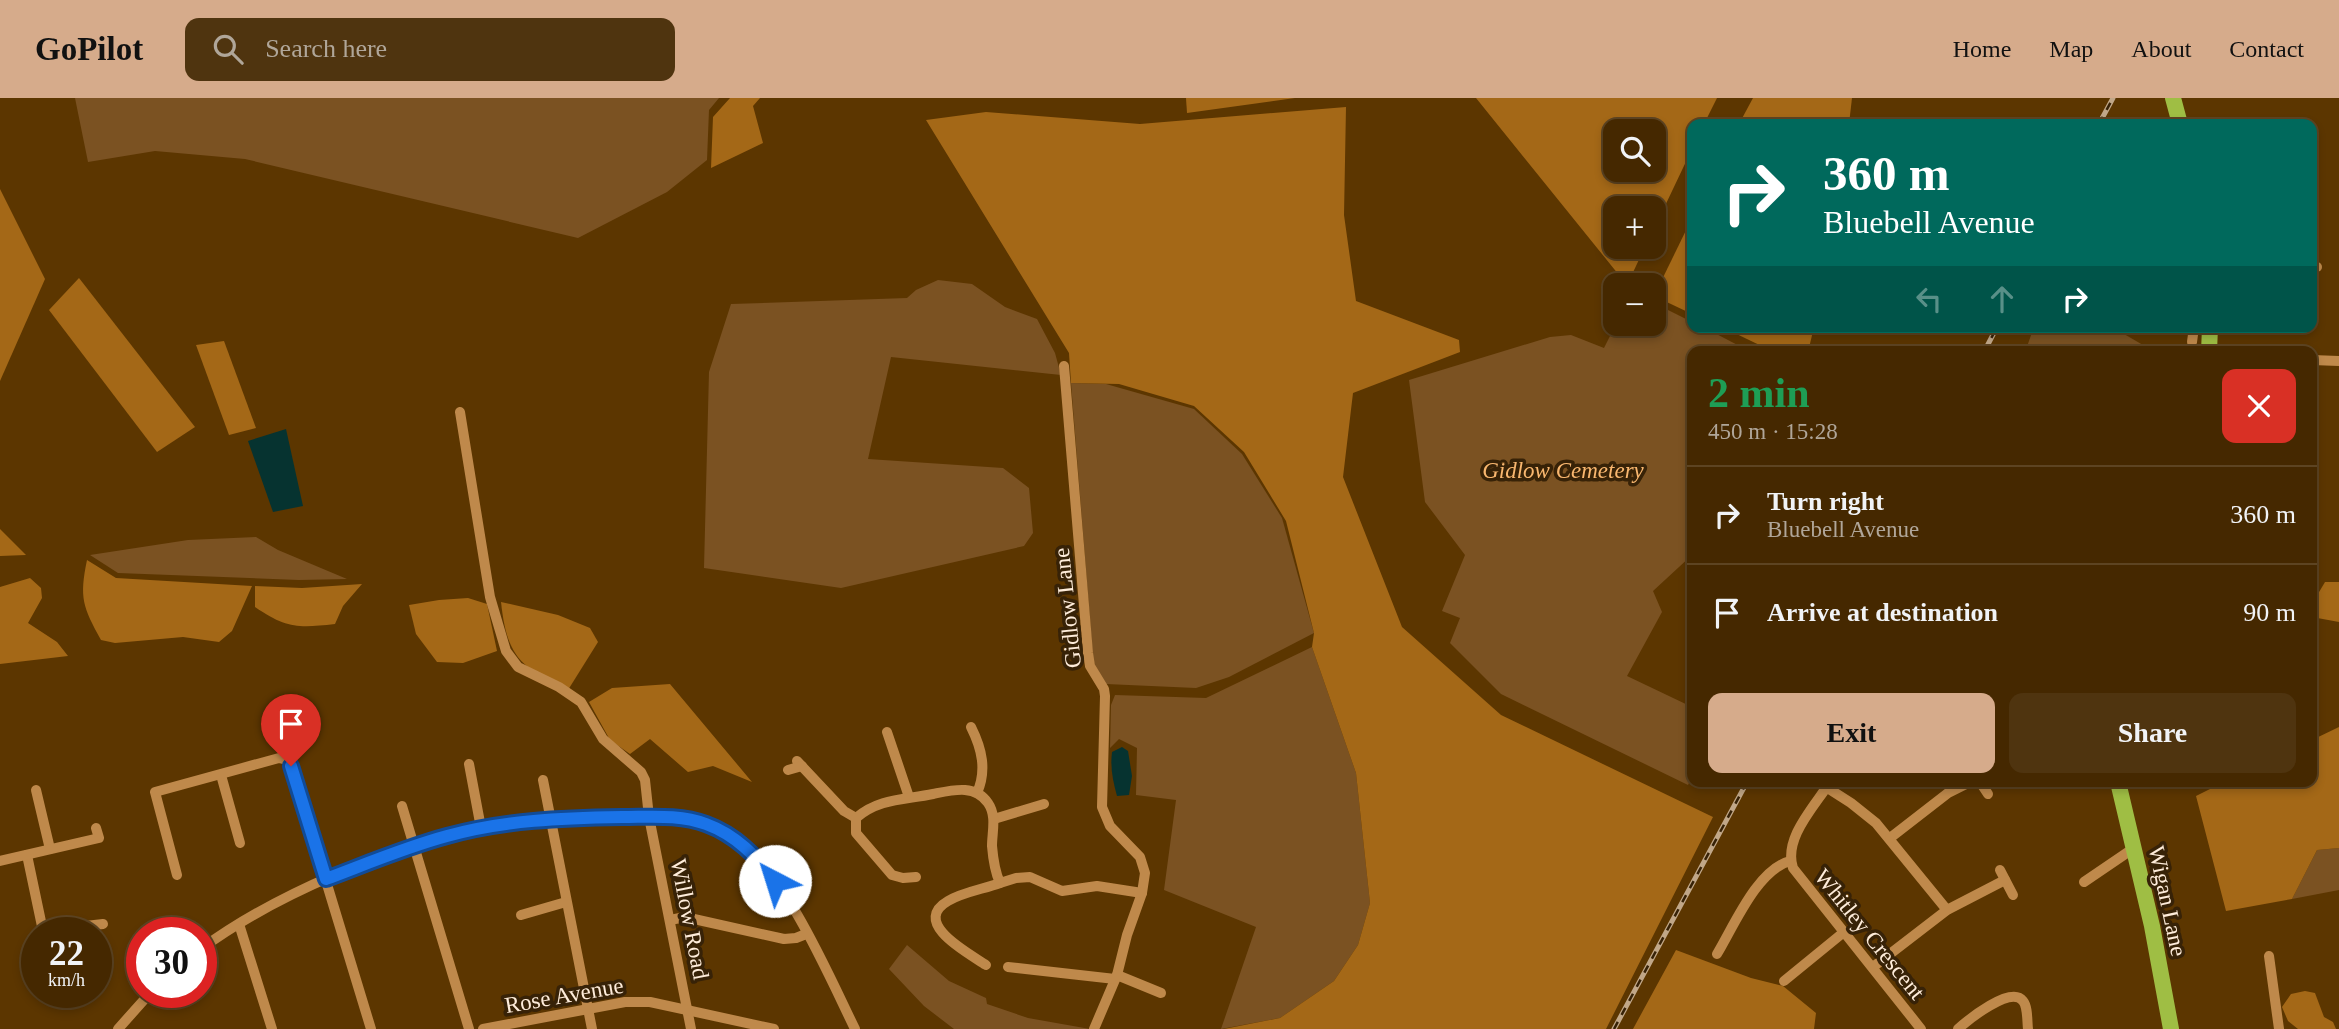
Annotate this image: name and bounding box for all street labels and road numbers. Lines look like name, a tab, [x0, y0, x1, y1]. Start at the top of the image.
street label: Gidlow Lane	[1049, 547, 1086, 669]
street label: Wigan Lane	[2144, 844, 2191, 959]
street label: Willow Road	[666, 857, 714, 982]
street label: Whitley Crescent	[1809, 864, 1930, 1005]
street label: Rose Avenue	[503, 973, 625, 1018]

